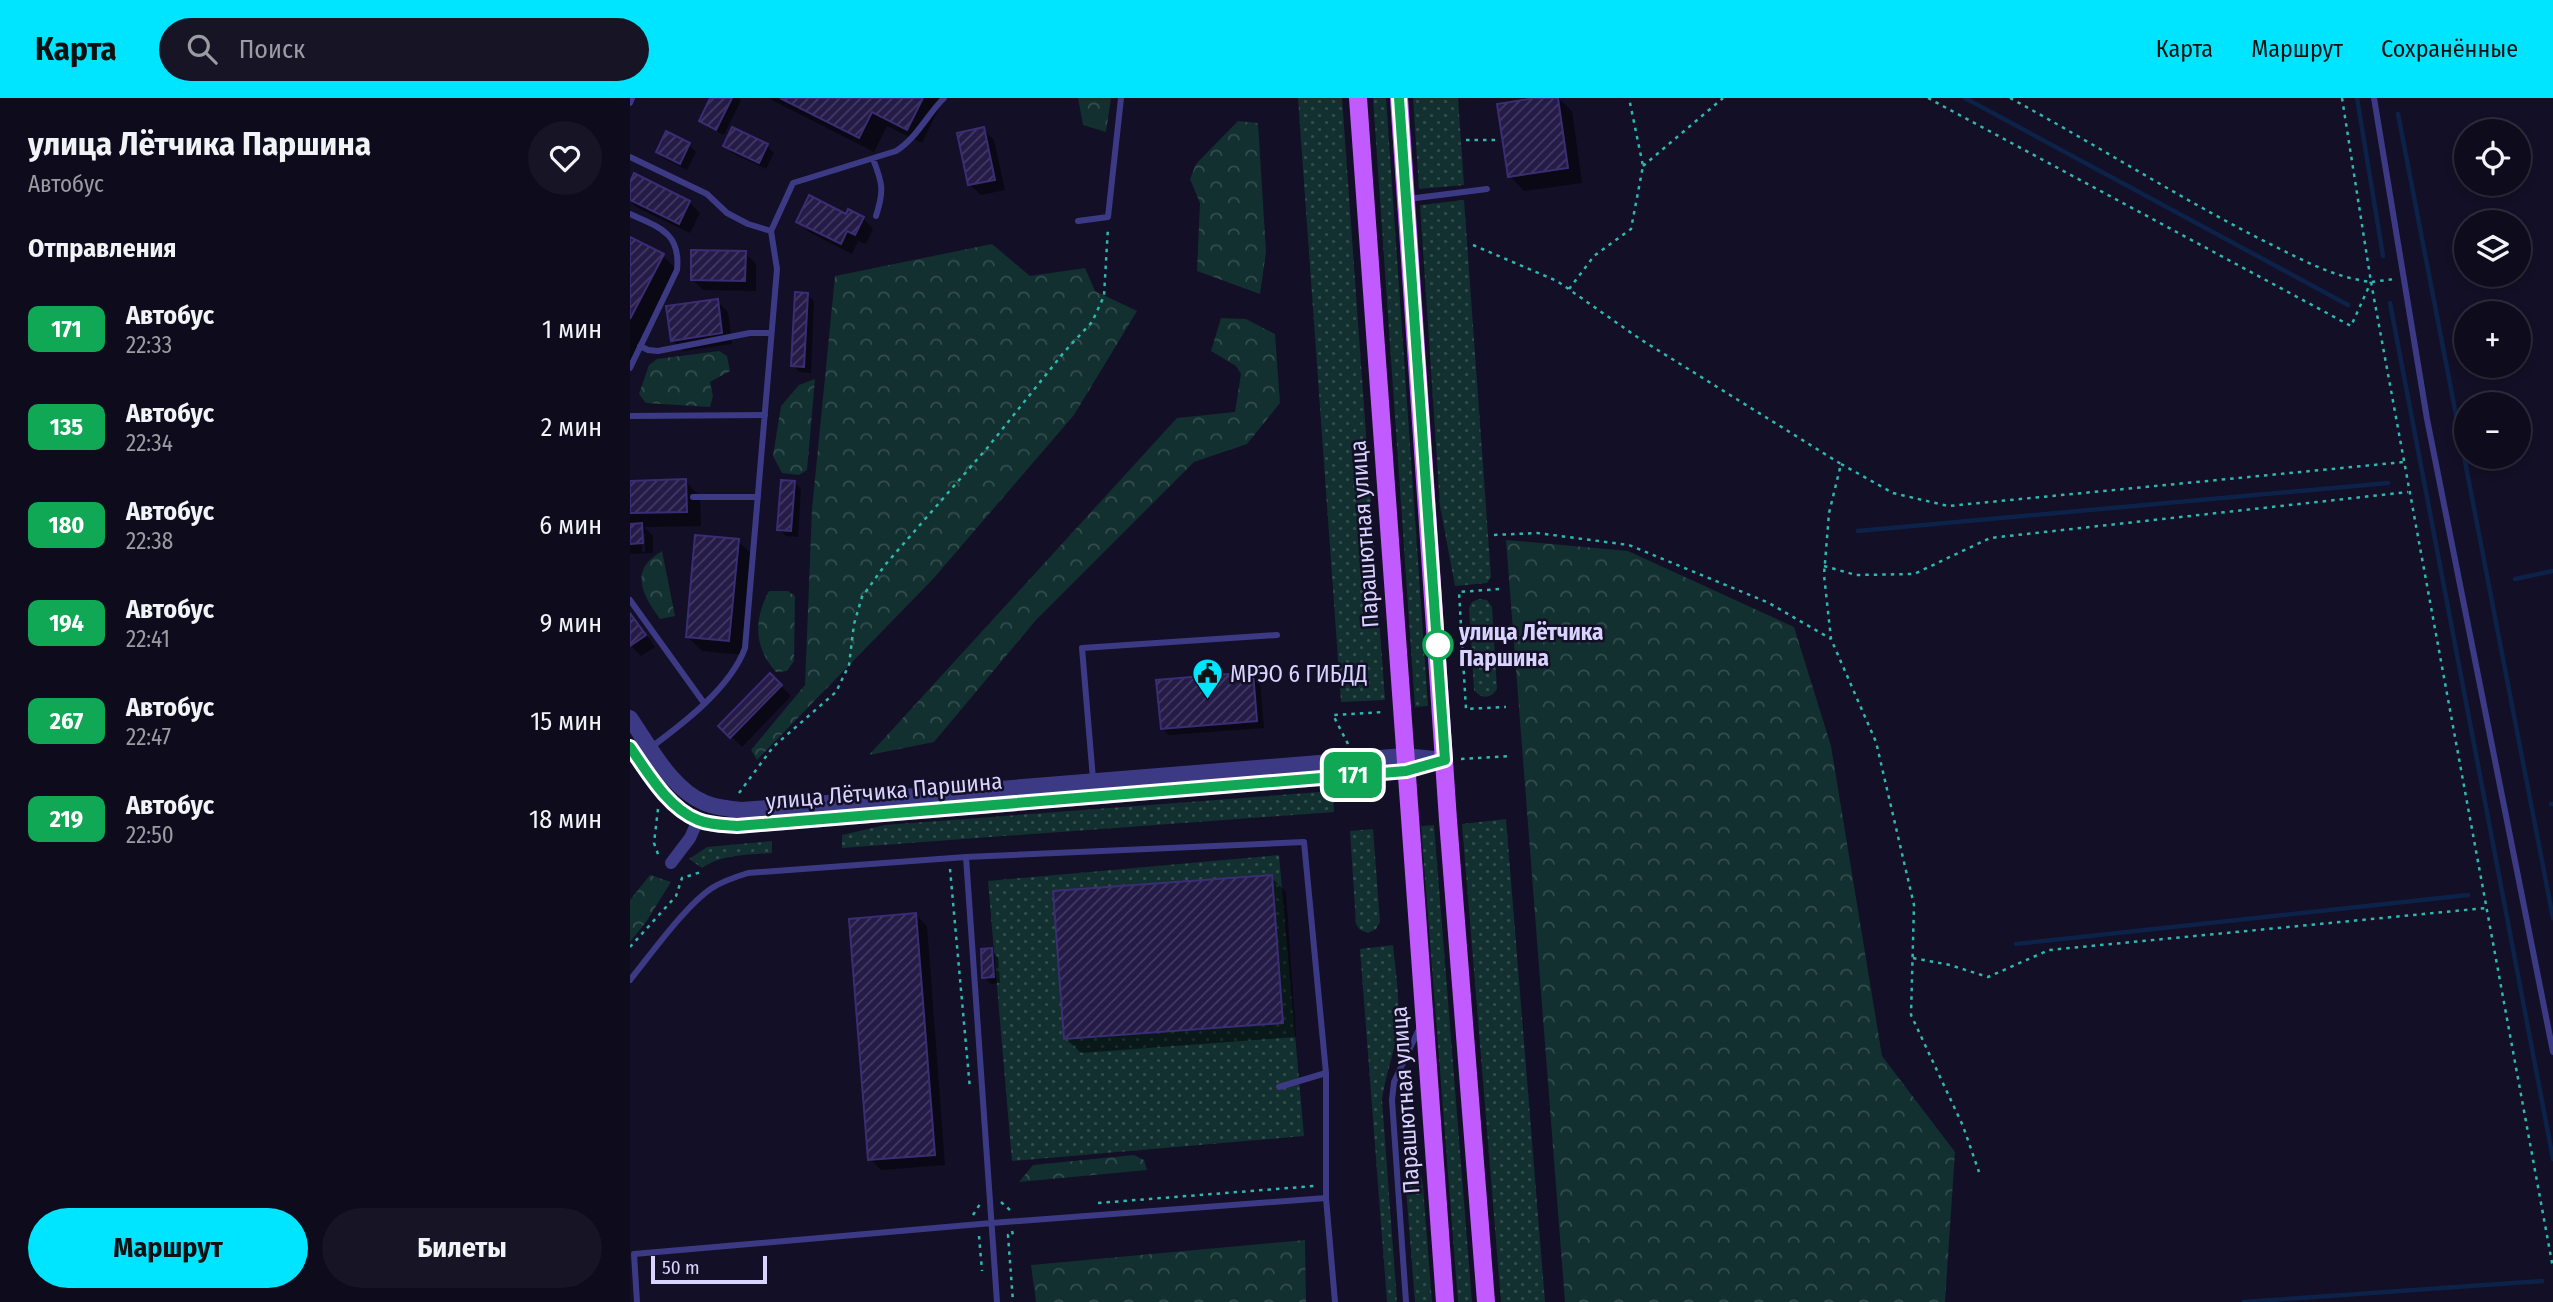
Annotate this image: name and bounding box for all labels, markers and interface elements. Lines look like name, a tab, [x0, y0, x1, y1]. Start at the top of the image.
search box	[159, 18, 649, 81]
text: Карта	[35, 29, 117, 69]
icon: search	[183, 30, 221, 68]
text: Поиск	[239, 34, 305, 65]
text: Карта	[2156, 35, 2213, 63]
text: Маршрут	[2251, 35, 2343, 63]
text: Сохранённые	[2381, 35, 2518, 63]
map controls	[2454, 119, 2531, 469]
button: locate	[2454, 119, 2531, 196]
button: heart	[528, 121, 602, 195]
text: улица Лётчика Паршина	[28, 124, 371, 164]
text: Автобус	[28, 170, 104, 198]
button: layers	[2454, 210, 2531, 287]
text: Отправления	[28, 233, 177, 264]
text: Автобус	[126, 300, 214, 331]
button: +	[2454, 301, 2531, 378]
text: 1 мин	[542, 314, 602, 345]
text: 171	[51, 315, 82, 343]
text: 22:33	[126, 331, 172, 359]
button: −	[2454, 392, 2531, 469]
text: Автобус	[126, 398, 214, 429]
text: 2 мин	[541, 412, 602, 443]
text: 135	[50, 413, 83, 441]
text: 22:34	[126, 429, 173, 457]
street label: Парашютная улица	[1343, 439, 1385, 629]
text: Автобус	[126, 496, 214, 527]
text: 6 мин	[539, 510, 602, 541]
text: 180	[49, 511, 84, 539]
text: 22:38	[126, 527, 173, 555]
text: Автобус	[126, 594, 214, 625]
text: 9 мин	[540, 608, 602, 639]
text: 194	[49, 609, 84, 637]
place label: улица Лётчика Паршина	[1458, 618, 1603, 672]
text: 22:41	[126, 625, 170, 653]
marker: улица Лётчика Паршина	[1423, 630, 1453, 660]
public building icon: МРЭО 6 ГИБДД	[1190, 657, 1224, 701]
place label: МРЭО 6 ГИБДД	[1230, 660, 1367, 688]
text: Автобус	[126, 692, 214, 723]
text: 15 мин	[530, 706, 602, 737]
text: 267	[50, 707, 83, 735]
text: 22:47	[126, 723, 171, 751]
line badge: 171	[1313, 752, 1393, 798]
text: 171	[1338, 761, 1368, 789]
street label: улица Лётчика Паршина	[765, 767, 1003, 815]
text: Автобус	[126, 790, 214, 821]
text: 18 мин	[529, 804, 602, 835]
text: 219	[50, 805, 83, 833]
text: 22:50	[126, 821, 174, 849]
street label: Парашютная улица	[1384, 1005, 1426, 1195]
button: Маршрут	[28, 1208, 308, 1288]
button: Билеты	[322, 1208, 602, 1288]
scale bar	[651, 1253, 766, 1285]
text: 50 m	[662, 1256, 700, 1279]

